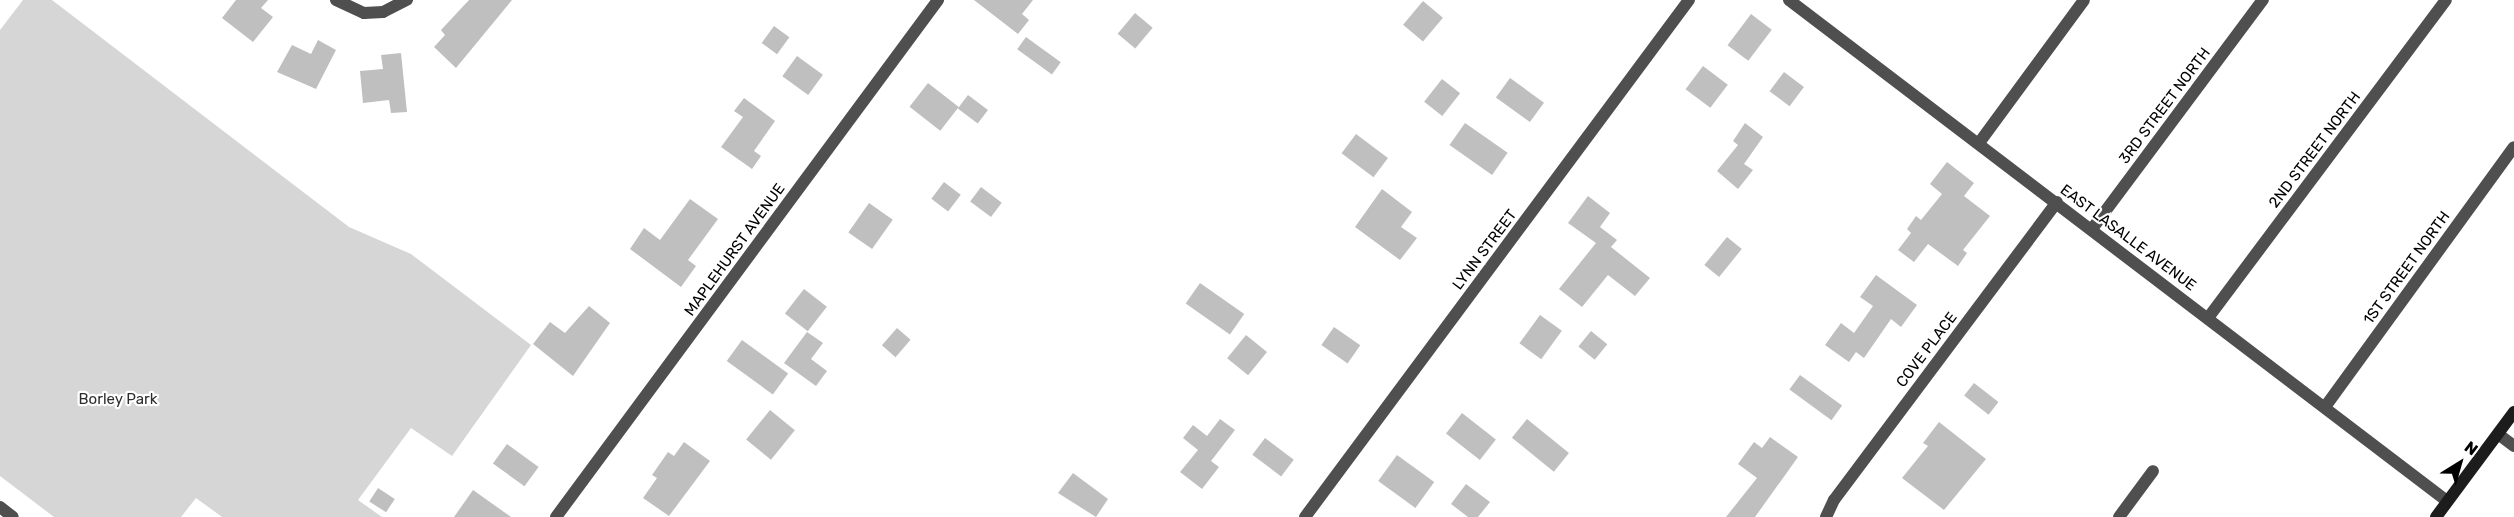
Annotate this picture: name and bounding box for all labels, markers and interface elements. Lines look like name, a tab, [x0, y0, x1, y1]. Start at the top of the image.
street label: 3RD STREET NORTH	[2115, 44, 2215, 168]
street label: 2ND STREET NORTH	[2265, 88, 2365, 212]
street label: MAPLEHURST AVENUE	[681, 180, 789, 320]
street label: EAST LASALLE AVENUE	[2056, 181, 2200, 295]
street label: LYNN STREET	[1449, 206, 1521, 294]
street label: 1ST STREET NORTH	[2360, 208, 2454, 328]
street label: COVE PLACE	[1893, 309, 1961, 391]
park label: Borley Park	[78, 391, 158, 409]
north arrow	[2430, 433, 2490, 493]
text: N	[2461, 437, 2481, 459]

